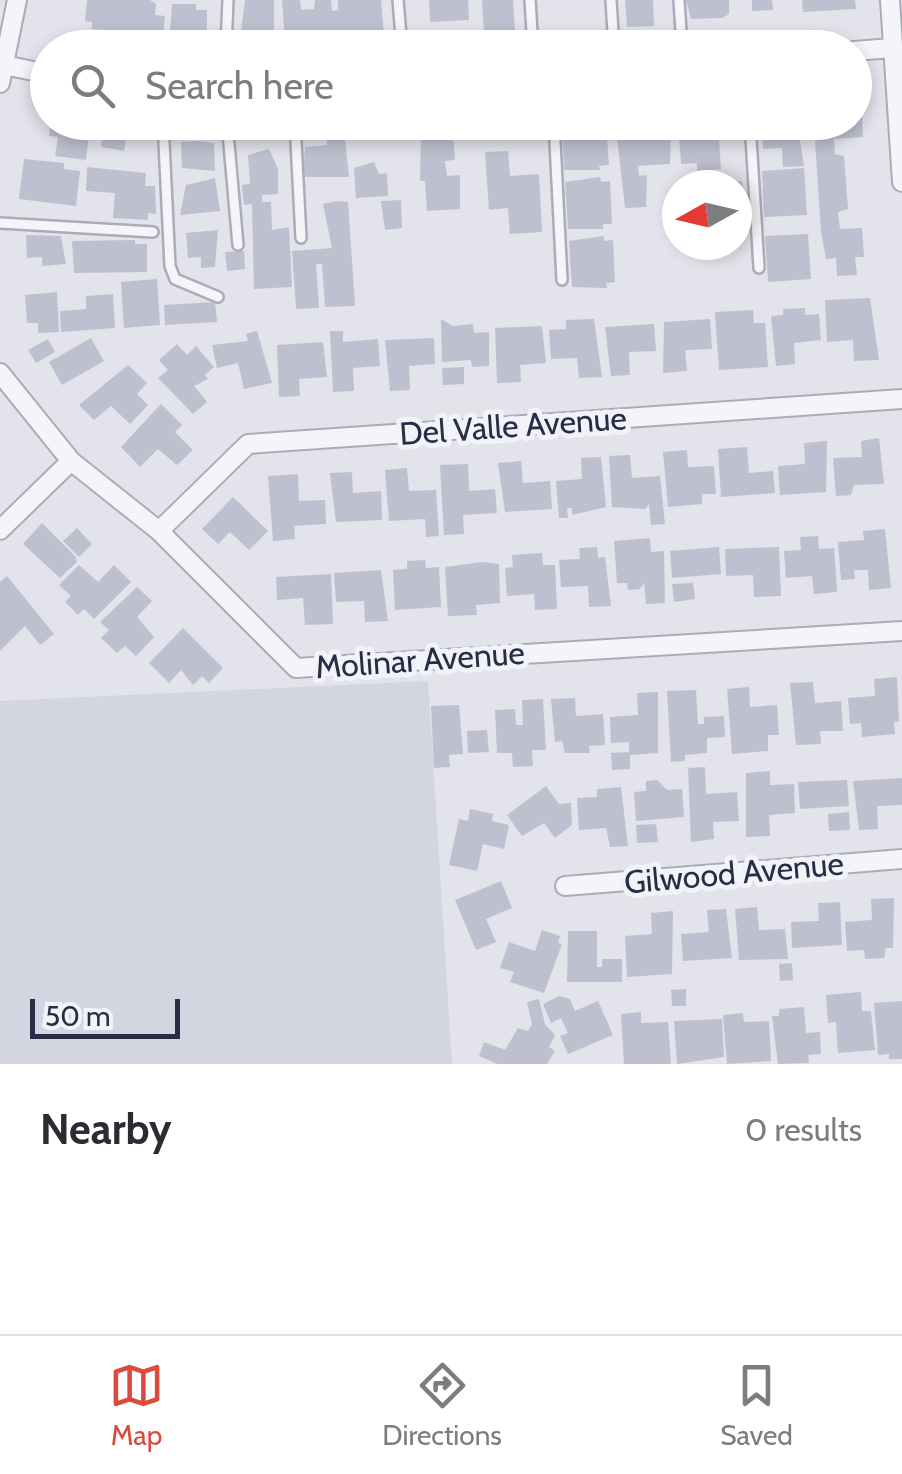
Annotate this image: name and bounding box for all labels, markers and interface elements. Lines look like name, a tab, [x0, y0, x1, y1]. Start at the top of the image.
search box	[30, 30, 872, 140]
icon: search	[65, 58, 120, 113]
text: Search here	[145, 62, 334, 109]
north arrow	[662, 170, 752, 260]
street label: Del Valle Avenue	[398, 398, 628, 453]
street label: Molinar Avenue	[314, 633, 526, 686]
street label: Gilwood Avenue	[623, 843, 845, 902]
scale bar	[30, 994, 180, 1038]
text: 50 m	[45, 999, 111, 1033]
text: Nearby	[40, 1103, 172, 1155]
text: 0 results	[745, 1110, 862, 1149]
tab: Map	[109, 1358, 164, 1452]
tab: Directions	[382, 1358, 502, 1452]
tab: Saved	[720, 1358, 793, 1452]

